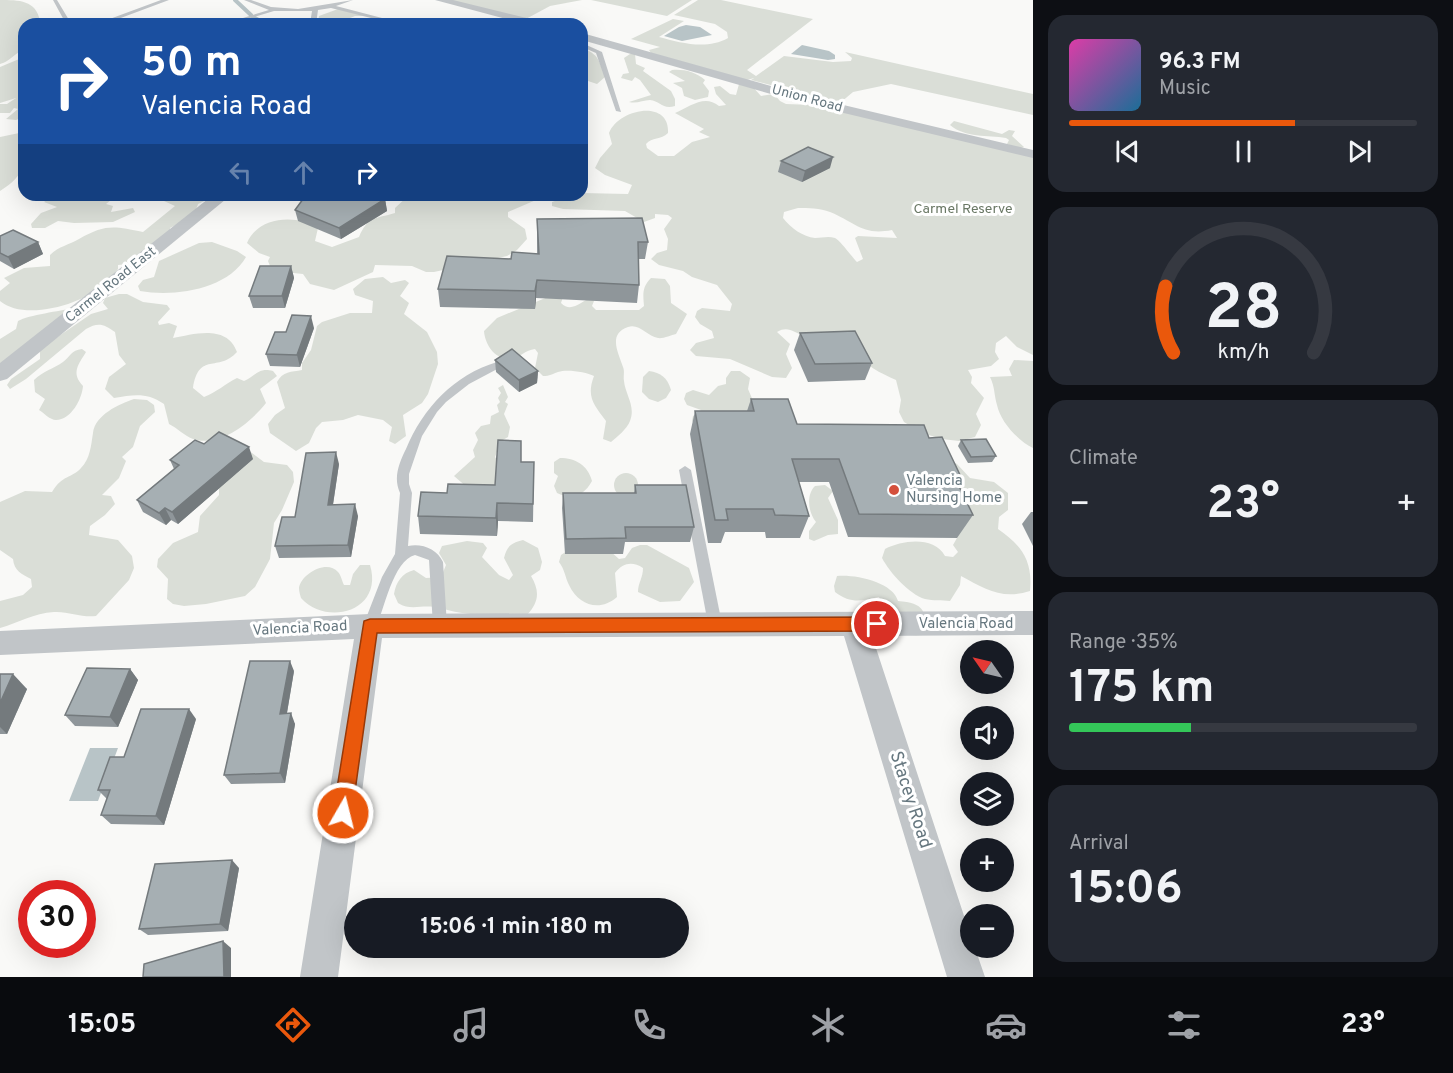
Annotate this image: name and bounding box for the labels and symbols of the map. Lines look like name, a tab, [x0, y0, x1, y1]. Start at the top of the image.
street label: Union Road	[770, 81, 844, 117]
park label: Carmel Reserve	[913, 201, 1013, 218]
street label: Carmel Road East	[62, 243, 160, 327]
place label: Valencia Nursing Home	[906, 472, 1002, 508]
marker: Valencia Nursing Home	[887, 483, 901, 497]
pin	[851, 598, 902, 649]
street label: Valencia Road	[919, 615, 1013, 634]
street label: Valencia Road	[252, 617, 348, 641]
north arrow	[960, 640, 1014, 694]
street label: Stacey Road	[883, 748, 937, 852]
position arrow	[311, 781, 375, 845]
speed limit sign: 30	[18, 880, 96, 958]

